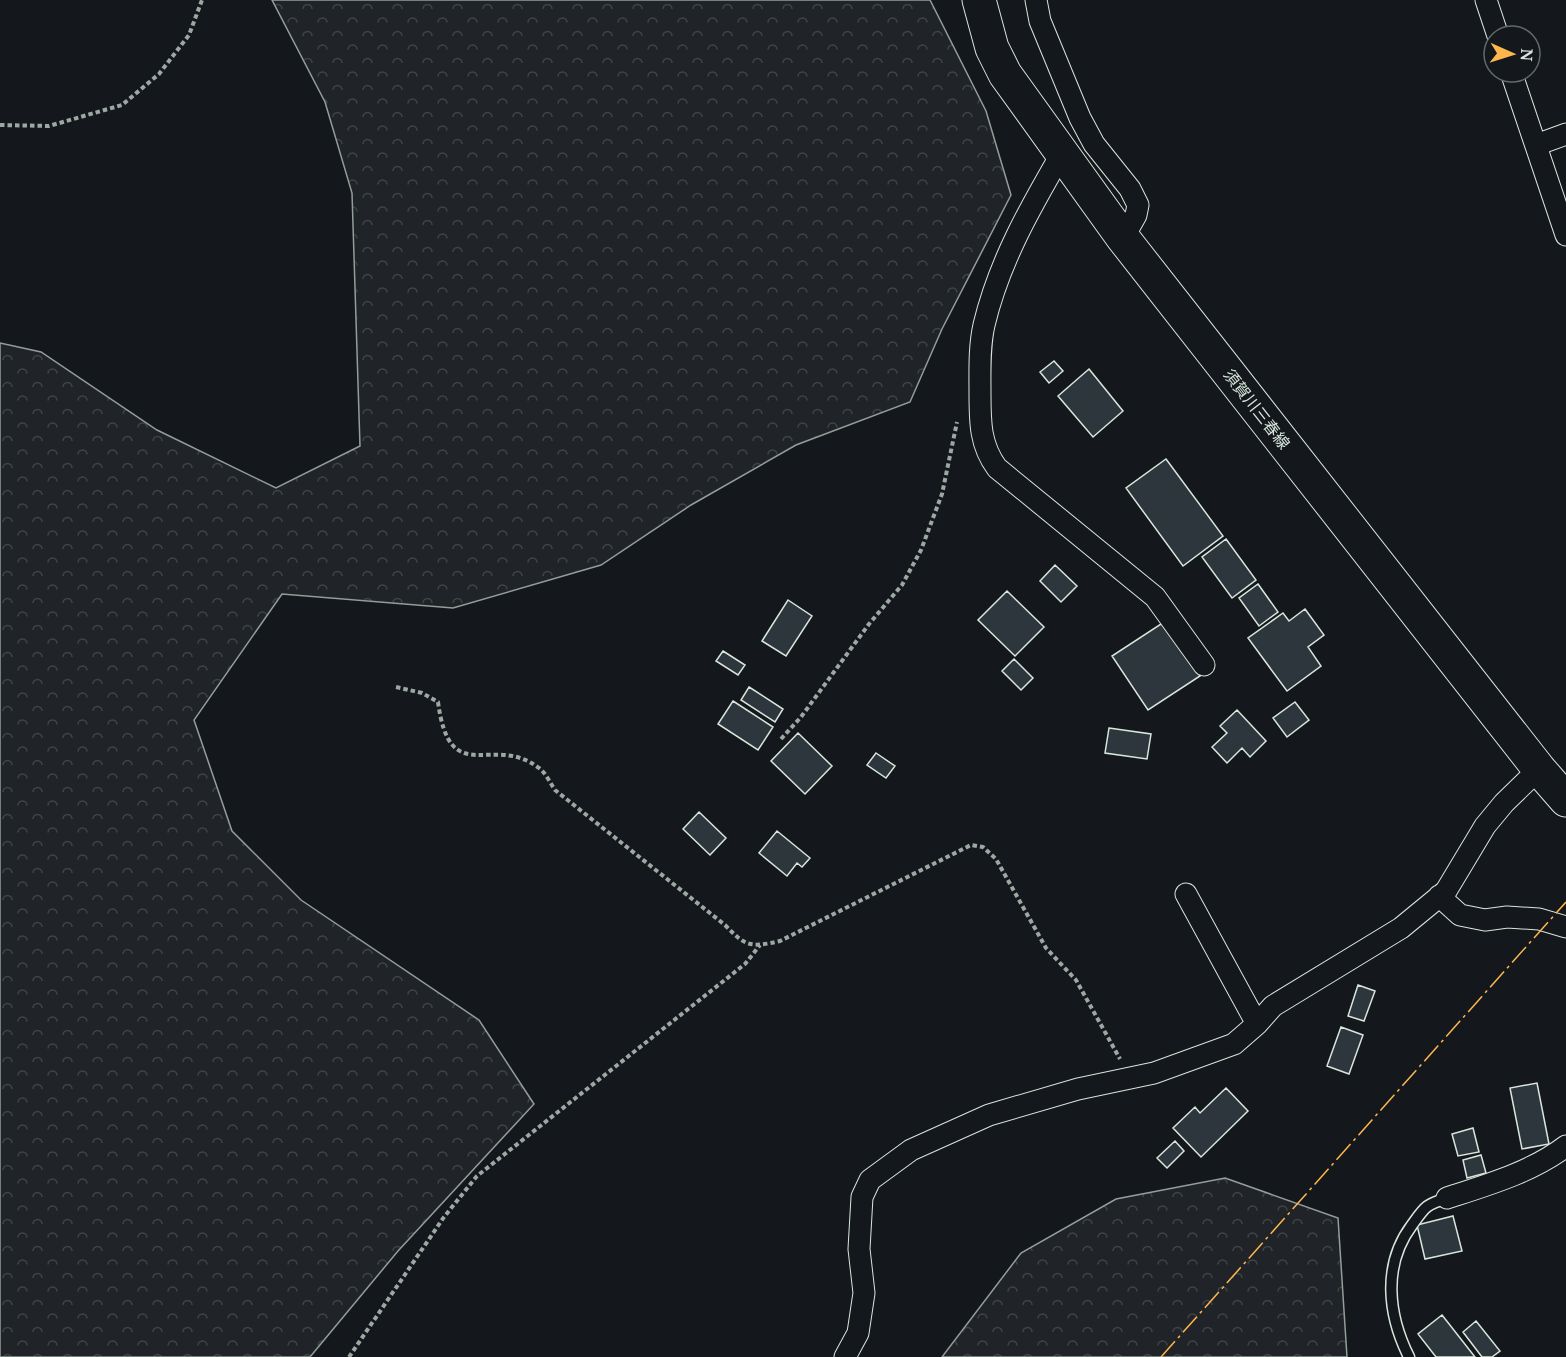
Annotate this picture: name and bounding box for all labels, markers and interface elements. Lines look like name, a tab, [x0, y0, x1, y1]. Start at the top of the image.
north arrow	[1482, 24, 1542, 84]
text: N	[1516, 48, 1538, 62]
street label: 須賀川三春線	[1219, 364, 1295, 454]

